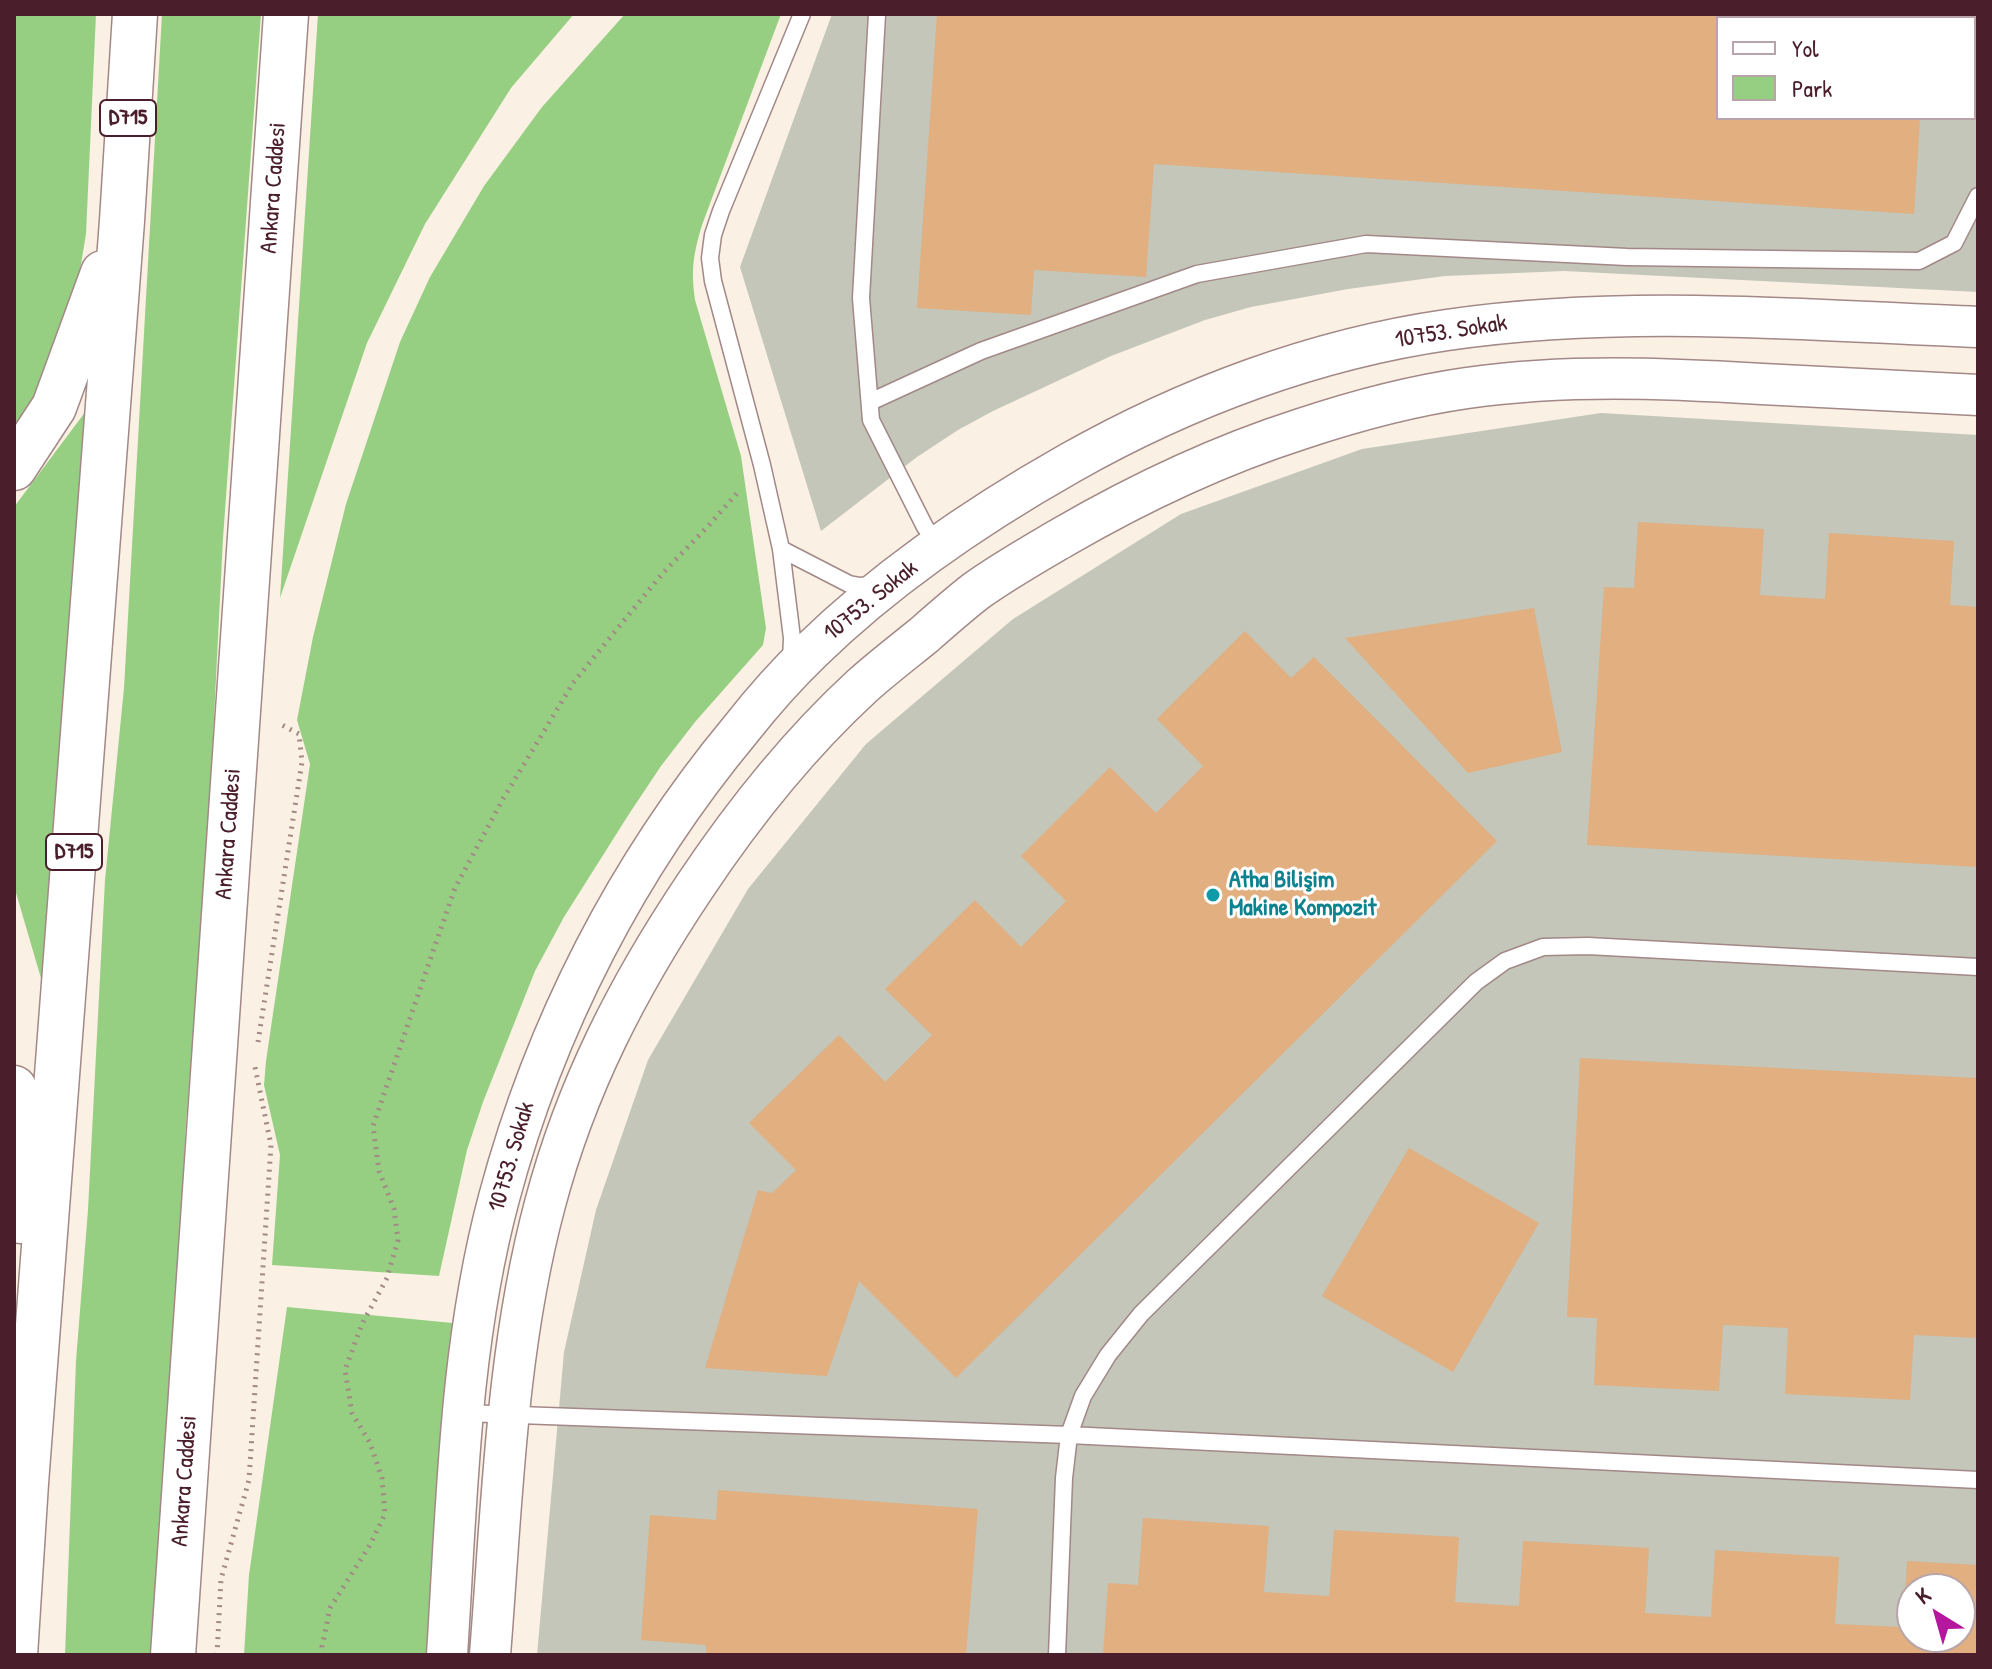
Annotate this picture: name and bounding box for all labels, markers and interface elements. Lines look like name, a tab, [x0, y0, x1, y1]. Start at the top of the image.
legend	[1716, 16, 1976, 120]
text: Yol	[1792, 32, 1819, 64]
text: Park	[1792, 72, 1832, 104]
road number: D715	[100, 100, 156, 136]
street label: Ankara Caddesi	[255, 121, 293, 255]
street label: 10753. Sokak	[1393, 309, 1509, 355]
street label: 10753. Sokak	[818, 554, 924, 648]
street label: Ankara Caddesi	[210, 767, 248, 901]
road number: D715	[46, 834, 102, 870]
place label: Atha Bilişim Makine Kompozit	[1229, 867, 1376, 923]
marker: Atha Bilişim Makine Kompozit	[1204, 886, 1222, 904]
street label: 10753. Sokak	[483, 1099, 541, 1215]
street label: Ankara Caddesi	[166, 1414, 204, 1548]
north arrow	[1896, 1573, 1976, 1653]
text: K	[1909, 1580, 1936, 1611]

